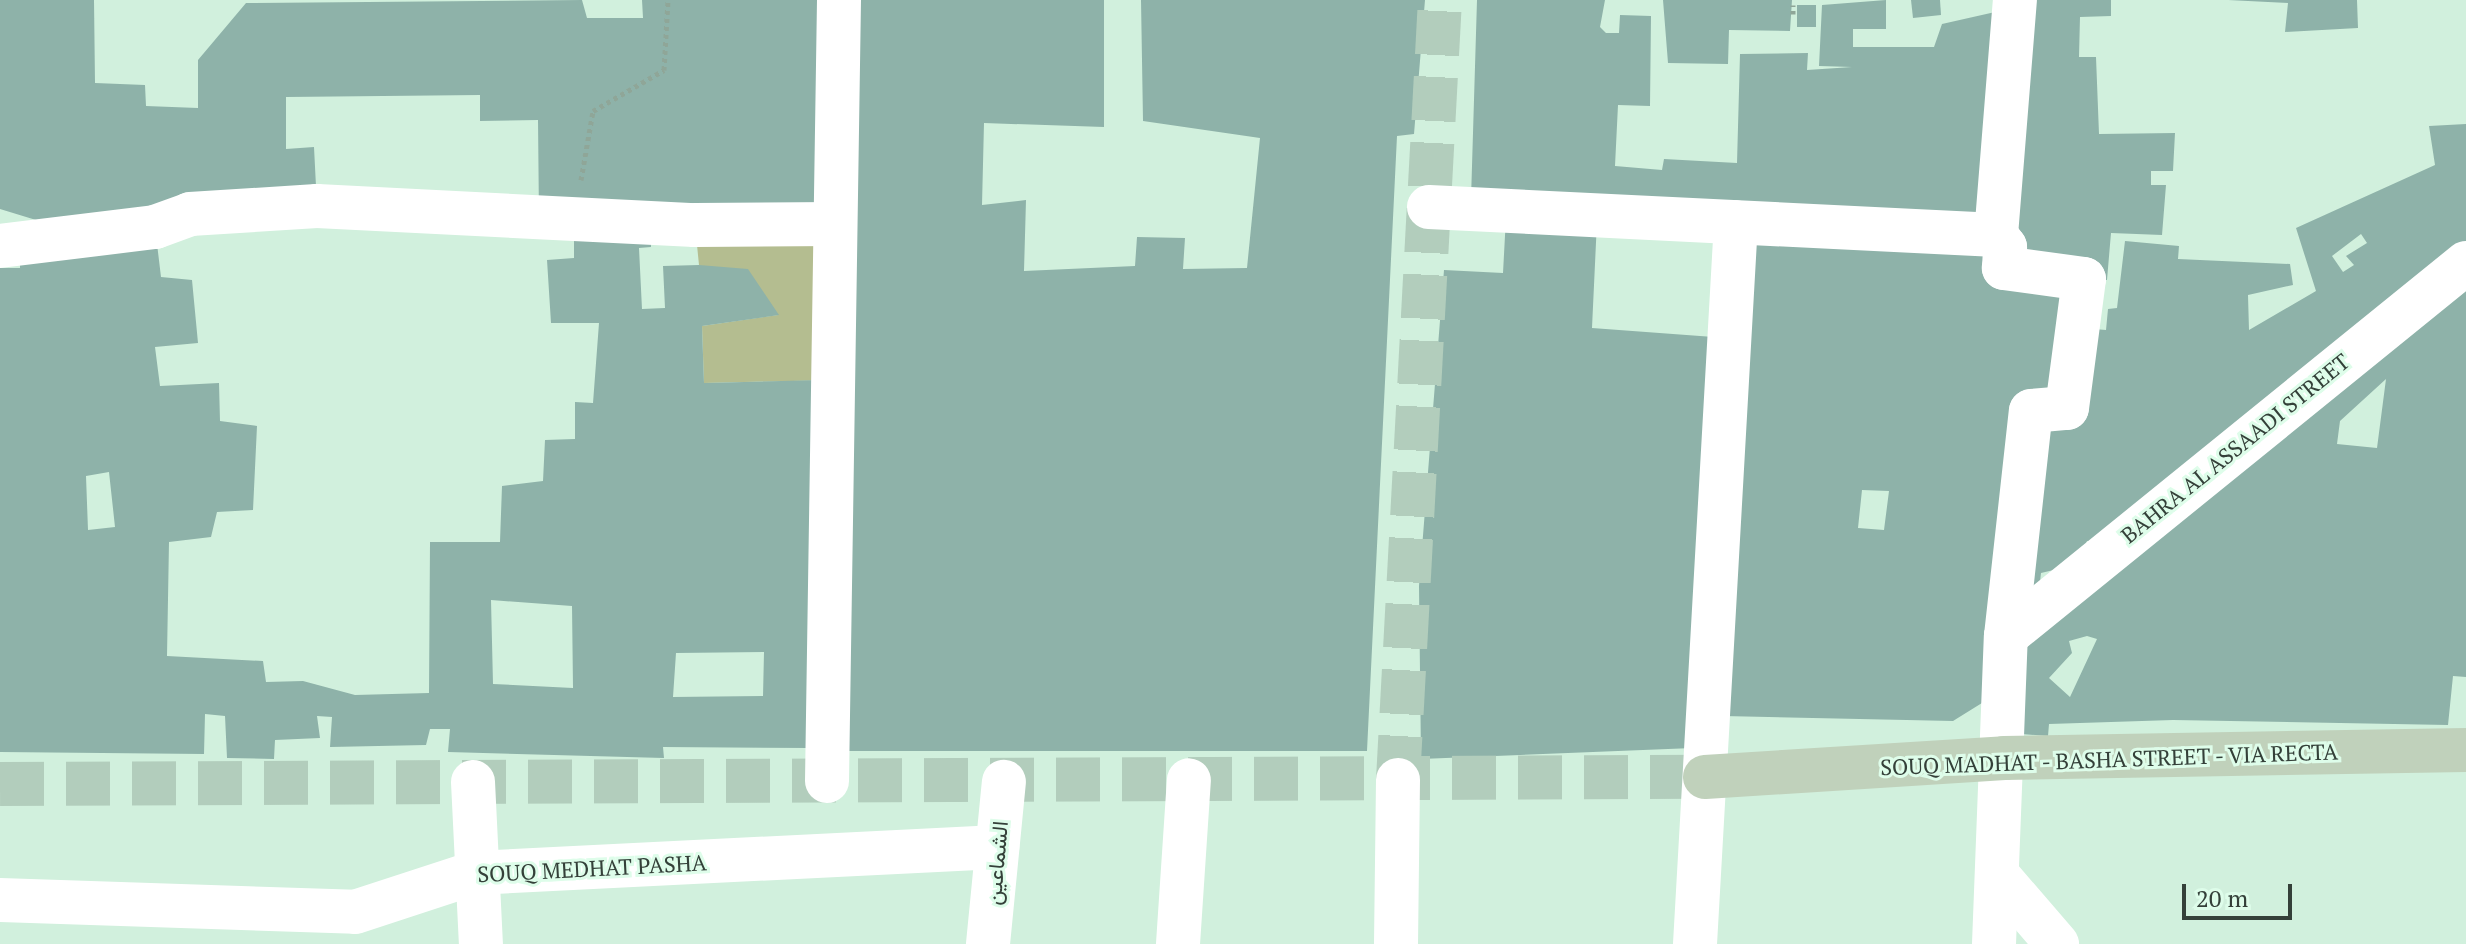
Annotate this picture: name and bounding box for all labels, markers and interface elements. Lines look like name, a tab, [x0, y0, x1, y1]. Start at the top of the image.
street label: BAHRA AL ASSAADI STREET	[2115, 347, 2355, 549]
street label: SOUQ MADHAT - BASHA STREET - VIA RECTA	[1877, 738, 2341, 780]
street label: الشماعين	[979, 820, 1013, 906]
street label: SOUQ MEDHAT PASHA	[477, 849, 707, 887]
scale bar	[2186, 868, 2296, 918]
text: 20 m	[2196, 882, 2248, 914]

